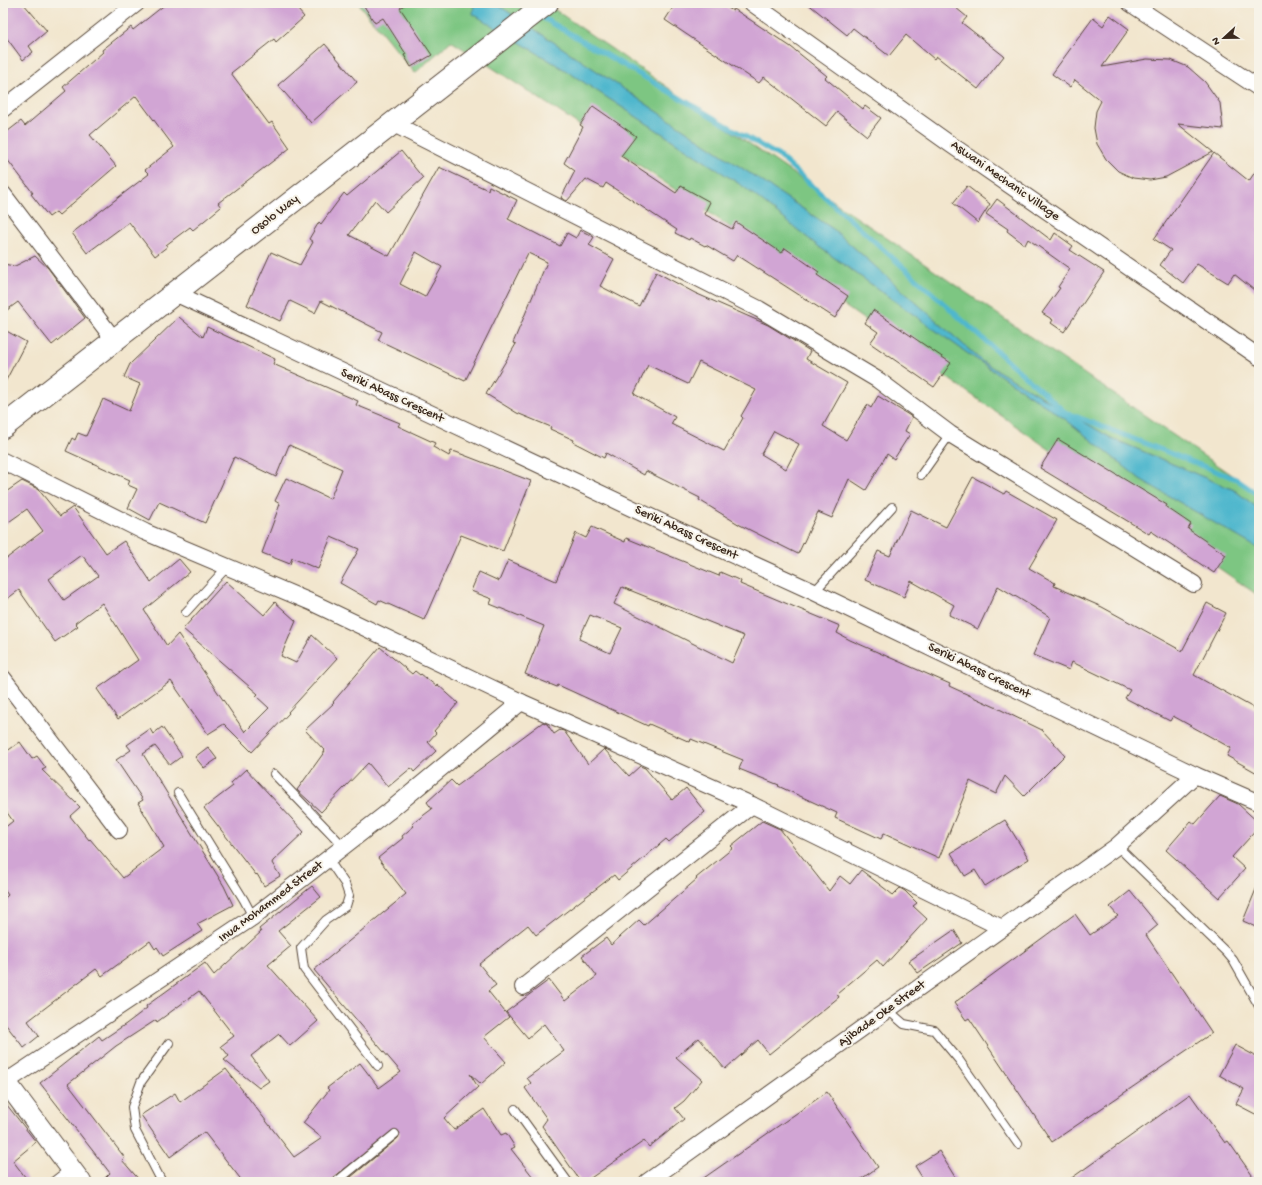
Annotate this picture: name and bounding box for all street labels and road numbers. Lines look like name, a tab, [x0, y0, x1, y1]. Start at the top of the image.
street label: Aswani Mechanic Village	[948, 138, 1063, 225]
street label: Osolo Way	[248, 191, 302, 238]
street label: Seriki Abass Crescent	[338, 366, 447, 427]
street label: Seriki Abass Crescent	[632, 503, 741, 564]
street label: Seriki Abass Crescent	[925, 640, 1034, 703]
street label: Inua Mohammed Street	[216, 857, 327, 946]
street label: Ajibade Oke Street	[836, 976, 930, 1051]

